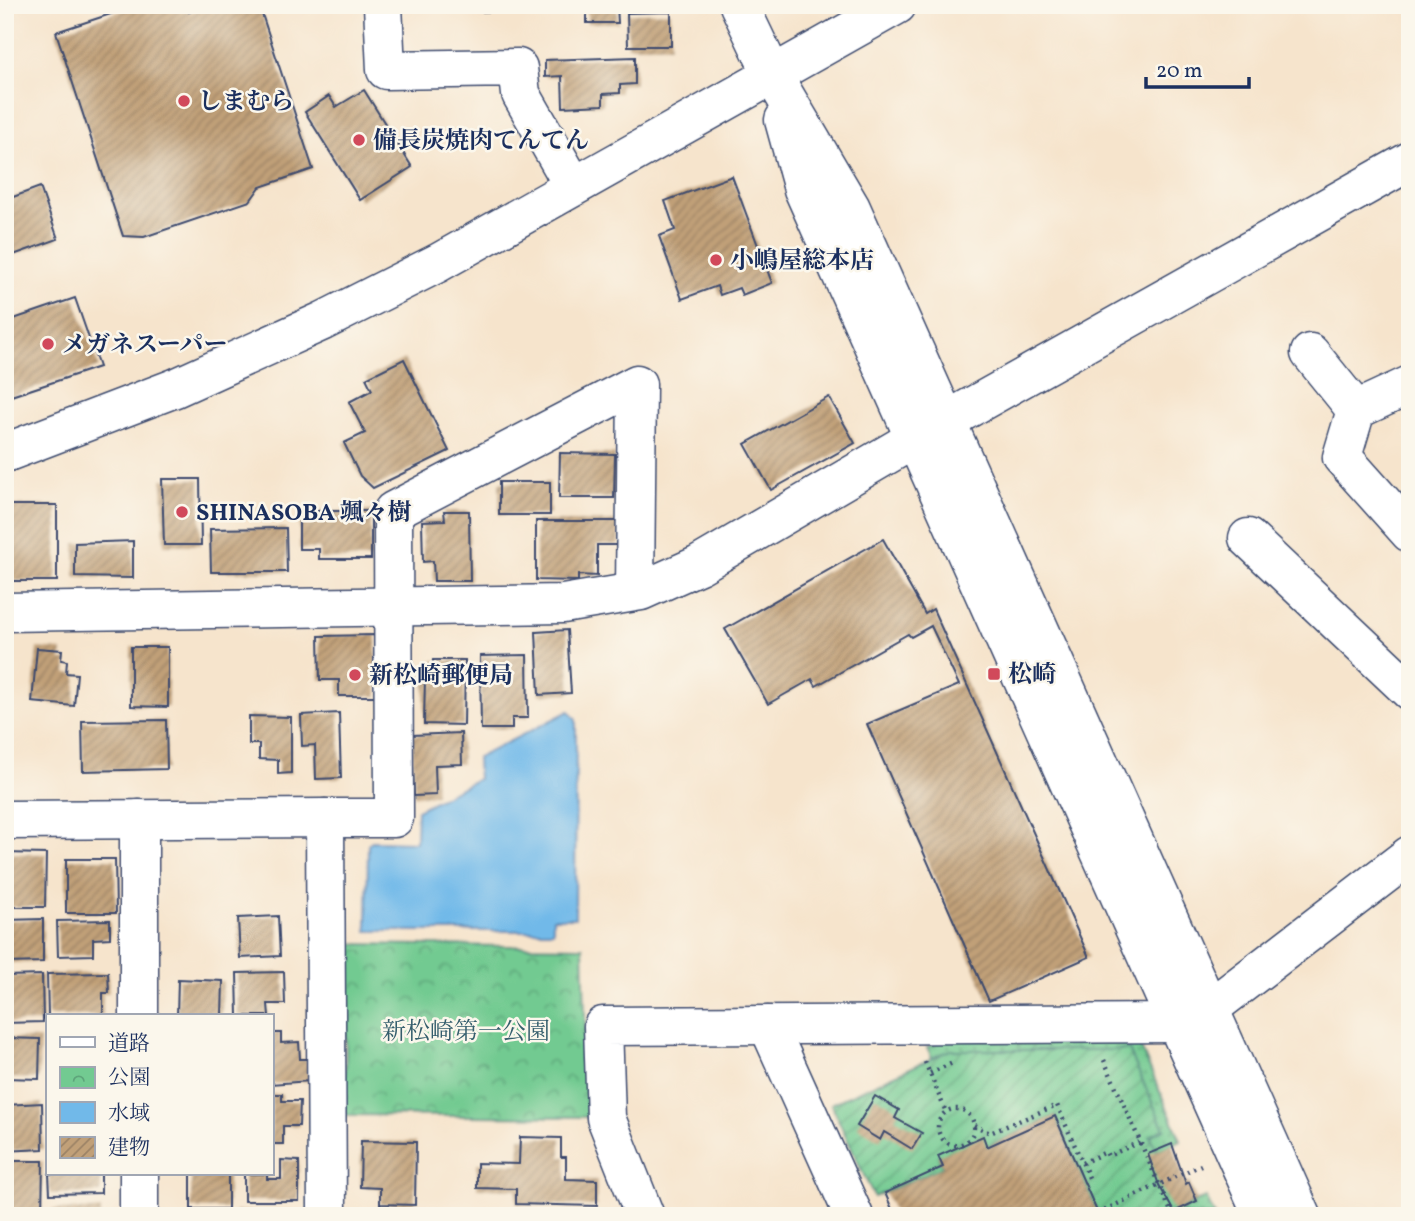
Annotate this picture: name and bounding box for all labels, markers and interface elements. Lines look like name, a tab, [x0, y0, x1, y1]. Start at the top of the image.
scale bar	[1146, 46, 1249, 90]
text: 20 m	[1156, 57, 1202, 86]
place label: しまむら	[198, 86, 294, 120]
marker: しまむら	[176, 93, 192, 109]
place label: 備長炭焼肉てんてん	[373, 125, 589, 159]
marker: 備長炭焼肉てんてん	[351, 132, 367, 148]
place label: 小嶋屋総本店	[730, 245, 874, 279]
marker: 小嶋屋総本店	[708, 252, 724, 268]
place label: メガネスーパー	[62, 329, 228, 363]
marker: メガネスーパー	[40, 336, 56, 352]
place label: SHINASOBA 颯々樹	[196, 497, 412, 531]
marker: SHINASOBA 颯々樹	[174, 504, 190, 520]
place label: 松崎	[1008, 659, 1056, 693]
place label: 新松崎郵便局	[369, 660, 513, 694]
marker: 松崎	[986, 666, 1002, 682]
marker: 新松崎郵便局	[347, 667, 363, 683]
legend	[46, 1014, 273, 1176]
park label: 新松崎第一公園	[382, 1016, 550, 1050]
text: 道路	[108, 1030, 150, 1059]
text: 公園	[108, 1064, 150, 1093]
text: 水域	[108, 1100, 150, 1129]
text: 建物	[108, 1134, 150, 1163]

